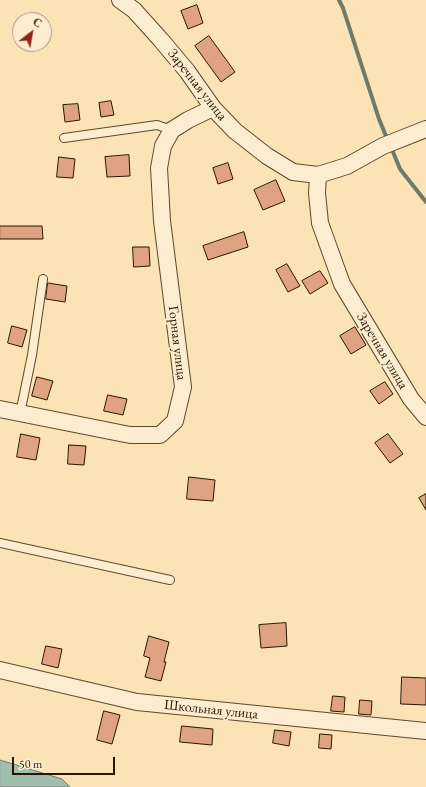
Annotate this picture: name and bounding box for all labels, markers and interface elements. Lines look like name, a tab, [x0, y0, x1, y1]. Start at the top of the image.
north arrow	[12, 12, 52, 52]
text: С	[31, 15, 45, 31]
street label: Заречная улица	[164, 46, 230, 124]
street label: Горная улица	[164, 305, 190, 381]
street label: Заречная улица	[353, 310, 411, 392]
street label: Школьная улица	[163, 697, 259, 723]
scale bar	[14, 749, 117, 775]
text: 50 m	[19, 756, 42, 772]

